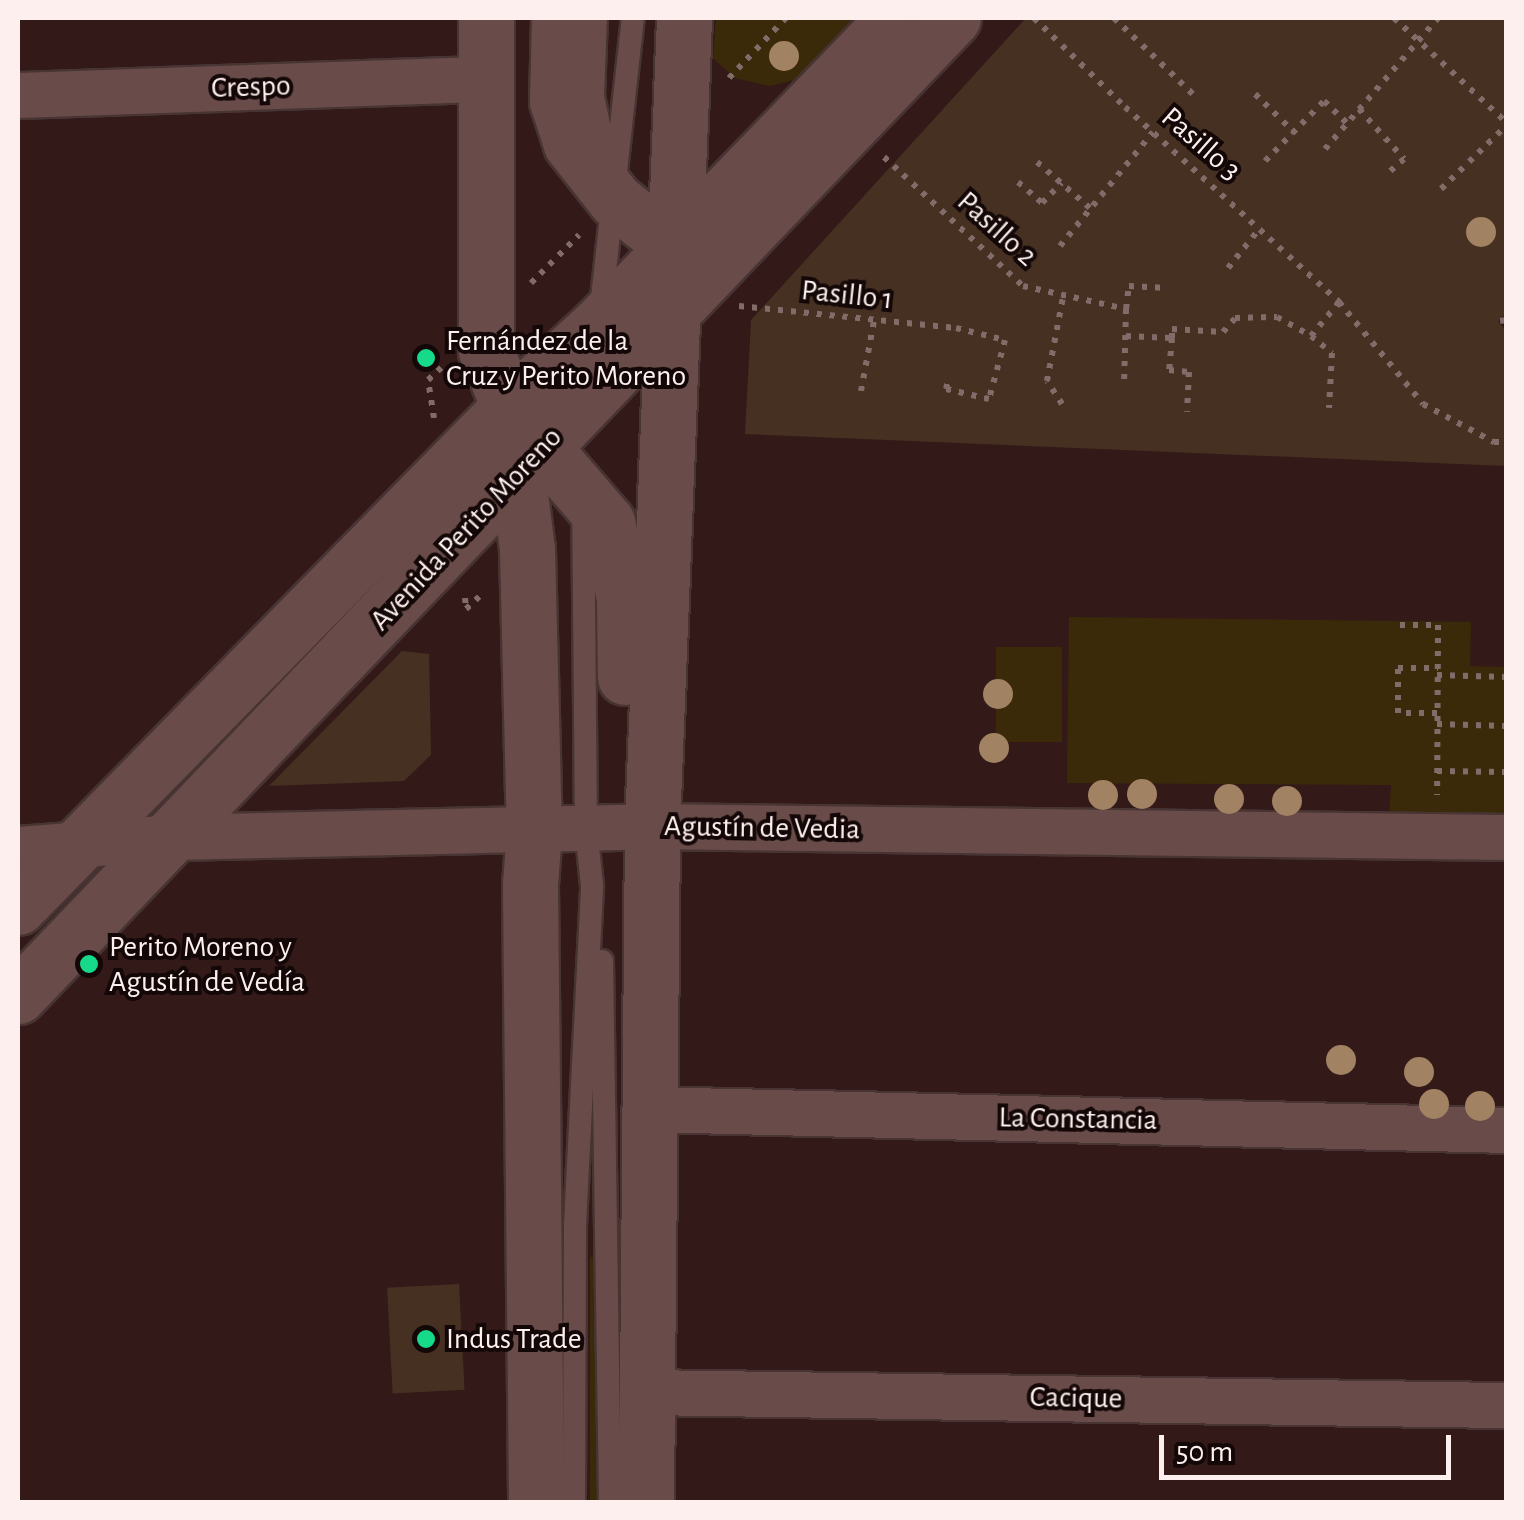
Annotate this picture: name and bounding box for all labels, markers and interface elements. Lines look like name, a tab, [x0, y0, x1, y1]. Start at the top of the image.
street label: Crespo	[211, 68, 291, 106]
street label: Pasillo 3	[1154, 100, 1248, 188]
street label: Pasillo 2	[950, 184, 1044, 274]
street label: Pasillo 1	[799, 272, 895, 318]
place label: Fernández de la Cruz y Perito Moreno	[446, 323, 686, 394]
marker: Fernández de la Cruz y Perito Moreno	[415, 347, 437, 369]
street label: Avenida Perito Moreno	[362, 420, 570, 638]
street label: Agustín de Vedia	[664, 808, 860, 848]
place label: Perito Moreno y Agustín de Vedía	[109, 929, 305, 1000]
marker: Perito Moreno y Agustín de Vedía	[78, 953, 100, 975]
street label: La Constancia	[998, 1100, 1158, 1138]
place label: Indus Trade	[446, 1321, 581, 1357]
marker: Indus Trade	[415, 1328, 437, 1350]
street label: Cacique	[1029, 1379, 1123, 1417]
scale bar	[1164, 1415, 1456, 1477]
text: 50 m	[1176, 1437, 1233, 1467]

